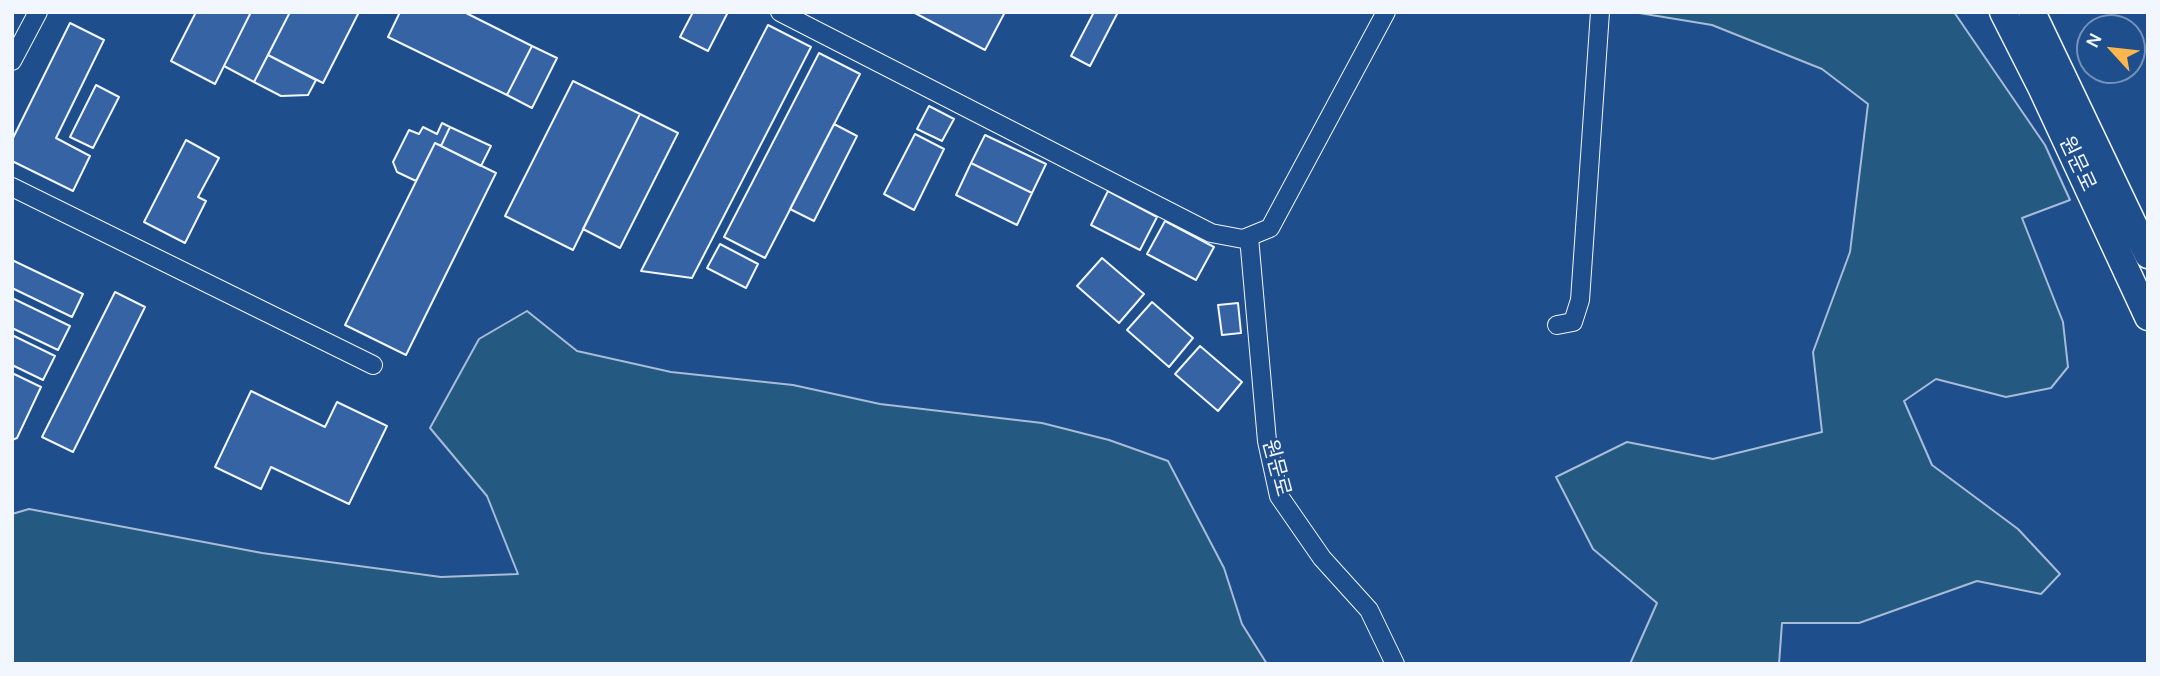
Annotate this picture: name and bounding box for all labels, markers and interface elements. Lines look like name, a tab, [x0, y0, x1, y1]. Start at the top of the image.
north arrow	[2076, 14, 2146, 84]
text: N	[2081, 29, 2107, 51]
street label: 원문로	[2053, 132, 2101, 196]
street label: 원문로	[1256, 437, 1296, 499]

